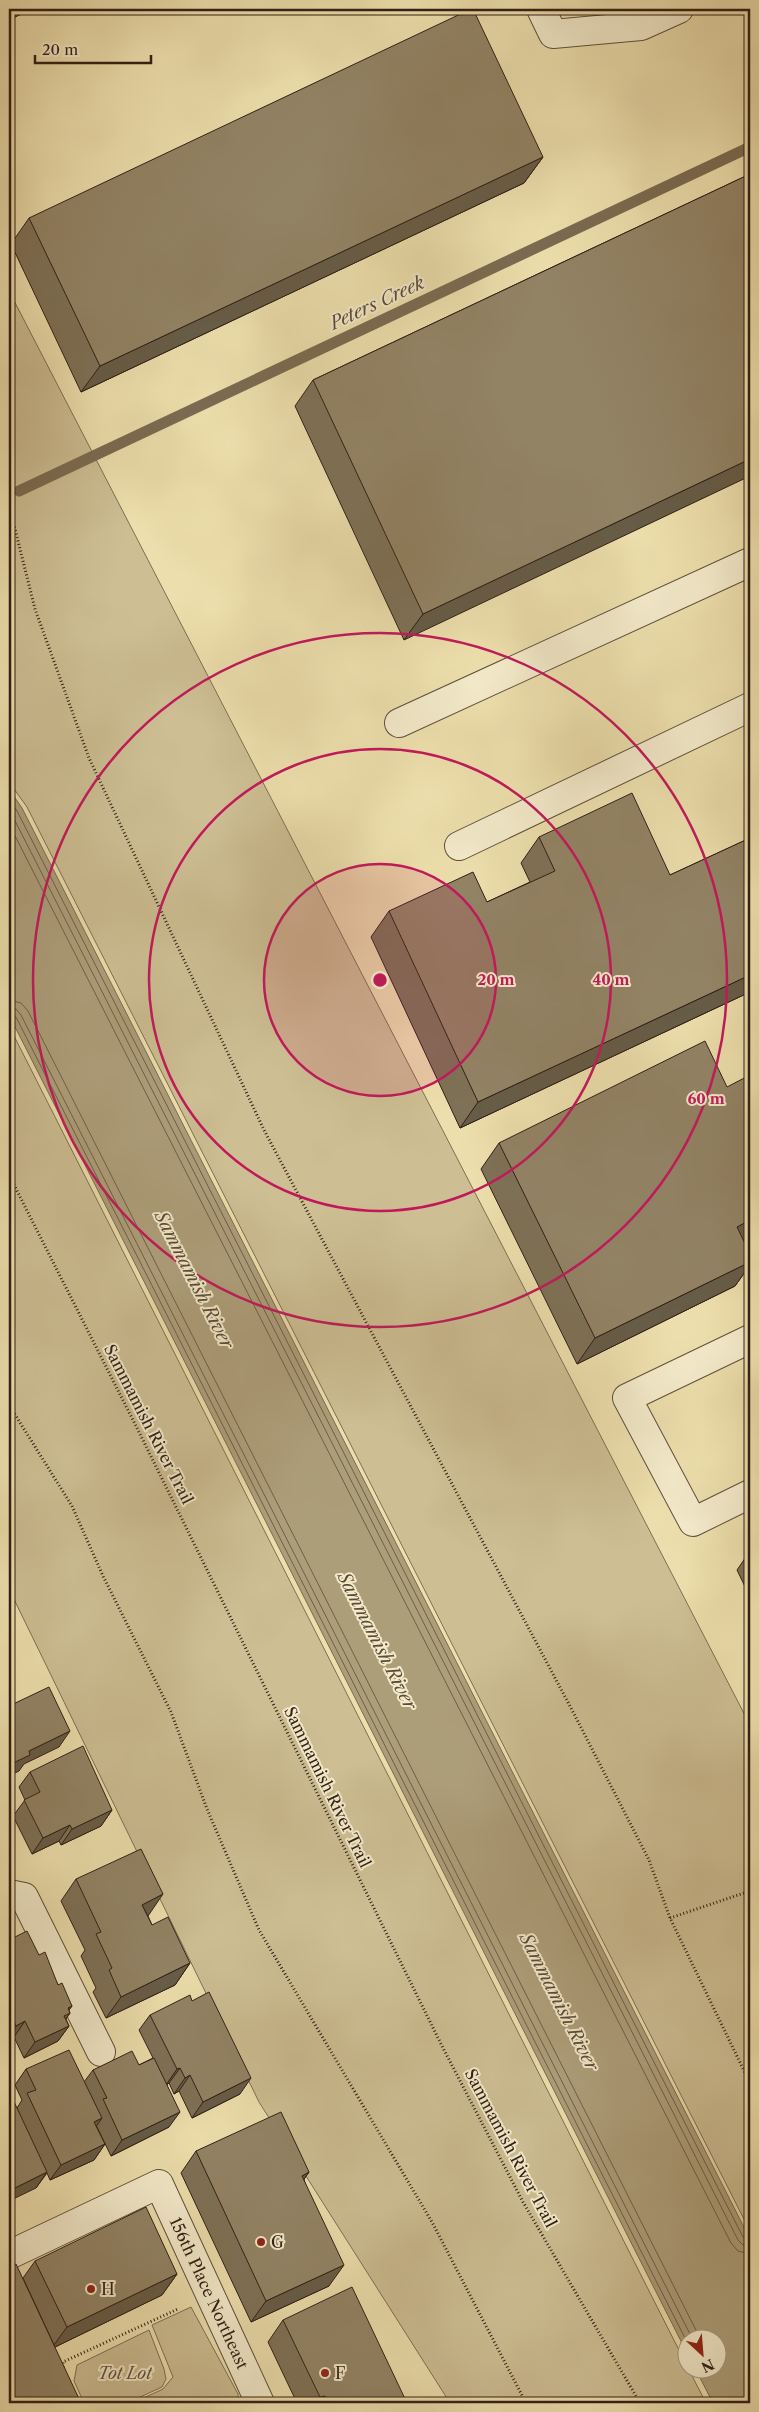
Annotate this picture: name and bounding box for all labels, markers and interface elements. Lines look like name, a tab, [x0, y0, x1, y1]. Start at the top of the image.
scale bar	[35, 32, 151, 64]
text: 20 m	[42, 40, 78, 59]
water label: Peters Creek	[324, 271, 428, 335]
text: 20 m	[477, 970, 515, 989]
text: 40 m	[592, 970, 630, 989]
centre of rings	[371, 971, 389, 989]
text: 60 m	[687, 1089, 725, 1108]
water label: Sammamish River	[149, 1207, 239, 1354]
street label: Sammamish River Trail	[100, 1341, 198, 1508]
water label: Sammamish River	[332, 1568, 422, 1715]
street label: Sammamish River Trail	[280, 1703, 376, 1871]
water label: Sammamish River	[514, 1929, 604, 2076]
street label: Sammamish River Trail	[461, 2065, 561, 2231]
street label: 156th Place Northeast	[166, 2214, 253, 2373]
place label: G	[271, 2232, 284, 2252]
marker: G	[255, 2236, 267, 2248]
place label: H	[101, 2279, 115, 2299]
marker: H	[85, 2283, 97, 2295]
north arrow	[676, 2330, 726, 2380]
text: N	[698, 2355, 717, 2376]
park label: Tot Lot	[98, 2363, 153, 2383]
place label: F	[335, 2363, 345, 2383]
marker: F	[319, 2367, 331, 2379]

